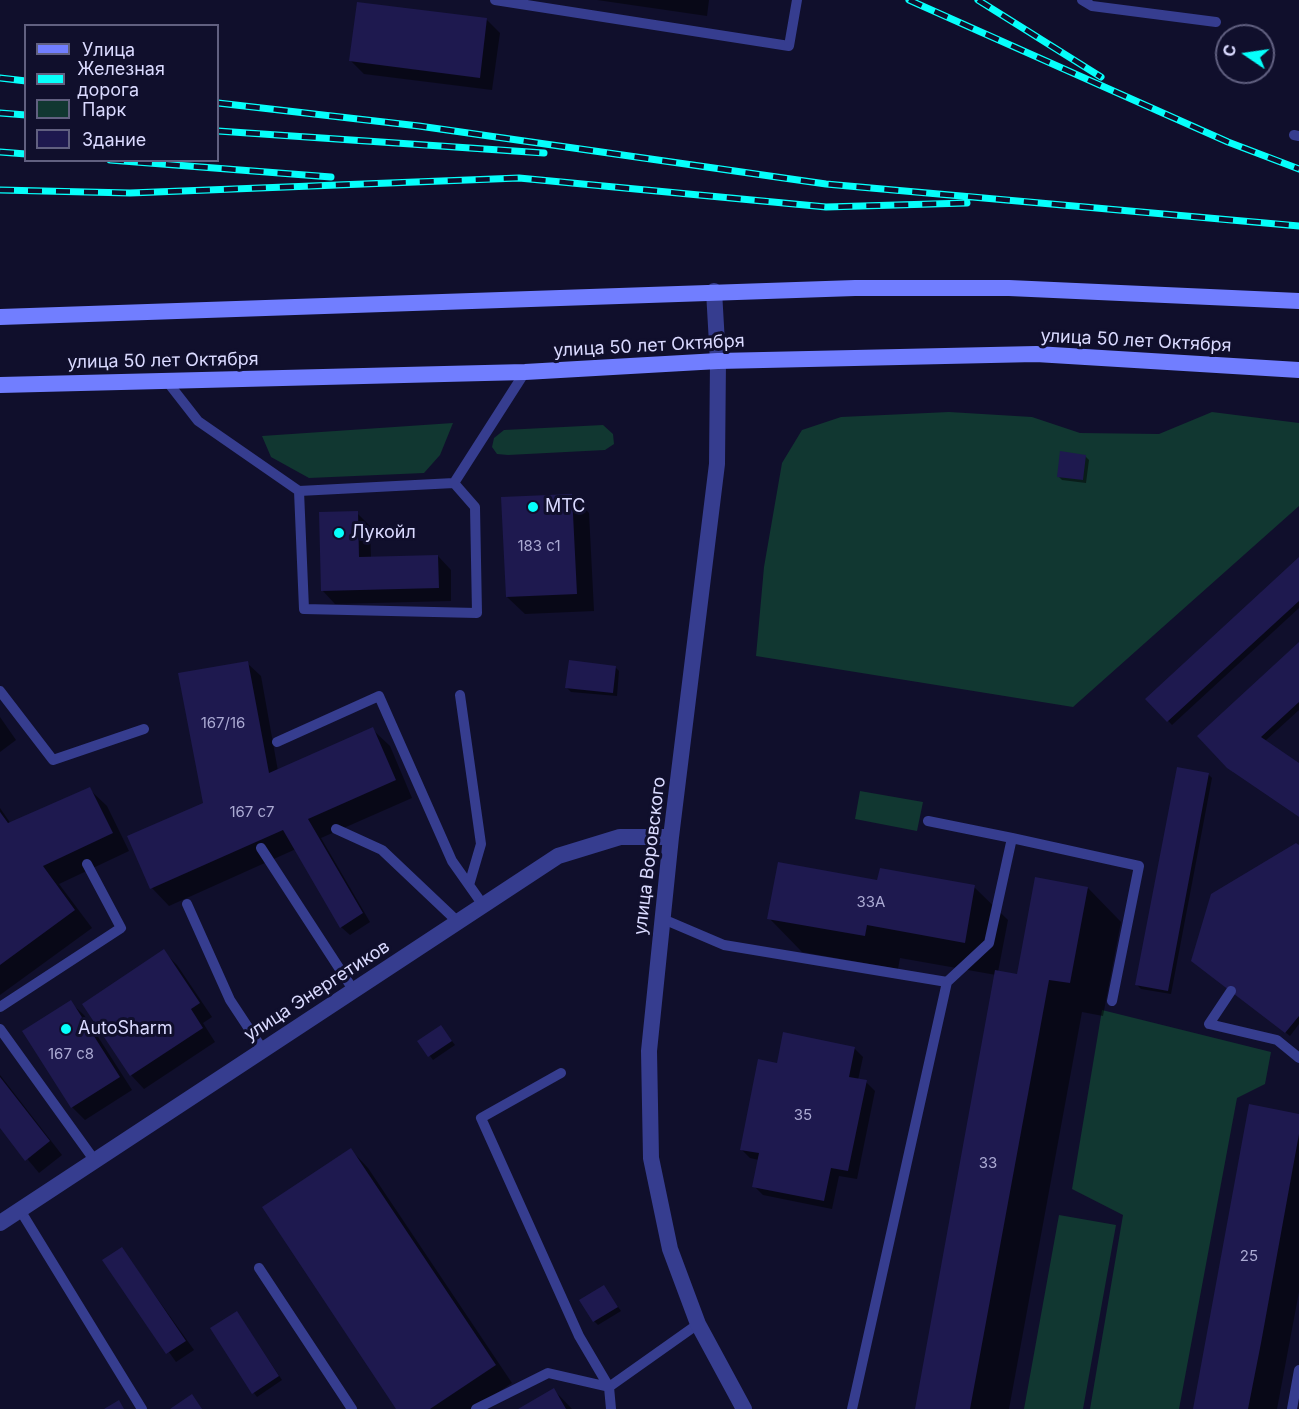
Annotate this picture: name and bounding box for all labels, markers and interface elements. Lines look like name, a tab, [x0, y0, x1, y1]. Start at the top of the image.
legend	[24, 24, 219, 162]
north arrow	[1215, 24, 1275, 84]
text: Улица	[82, 39, 135, 60]
text: С	[1218, 42, 1240, 58]
text: Железная дорога	[77, 58, 165, 100]
text: Парк	[82, 99, 126, 120]
text: Здание	[82, 129, 146, 150]
street label: улица 50 лет Октября	[1040, 325, 1232, 357]
street label: улица 50 лет Октября	[553, 330, 745, 362]
street label: улица 50 лет Октября	[67, 349, 259, 373]
place label: МТС	[545, 496, 585, 518]
marker: МТС	[526, 500, 540, 514]
place label: Лукойл	[351, 522, 416, 544]
marker: Лукойл	[332, 526, 346, 540]
house number: 183 с1	[517, 537, 561, 555]
house number: 167/16	[201, 714, 245, 732]
street label: улица Воровского	[630, 776, 670, 936]
house number: 167 с7	[229, 803, 275, 821]
house number: 33А	[857, 893, 885, 911]
street label: улица Энергетиков	[240, 936, 394, 1046]
place label: AutoSharm	[78, 1018, 173, 1040]
marker: AutoSharm	[59, 1022, 73, 1036]
house number: 167 с8	[48, 1045, 94, 1063]
house number: 35	[794, 1106, 812, 1124]
house number: 33	[979, 1154, 997, 1172]
house number: 25	[1240, 1247, 1258, 1265]

